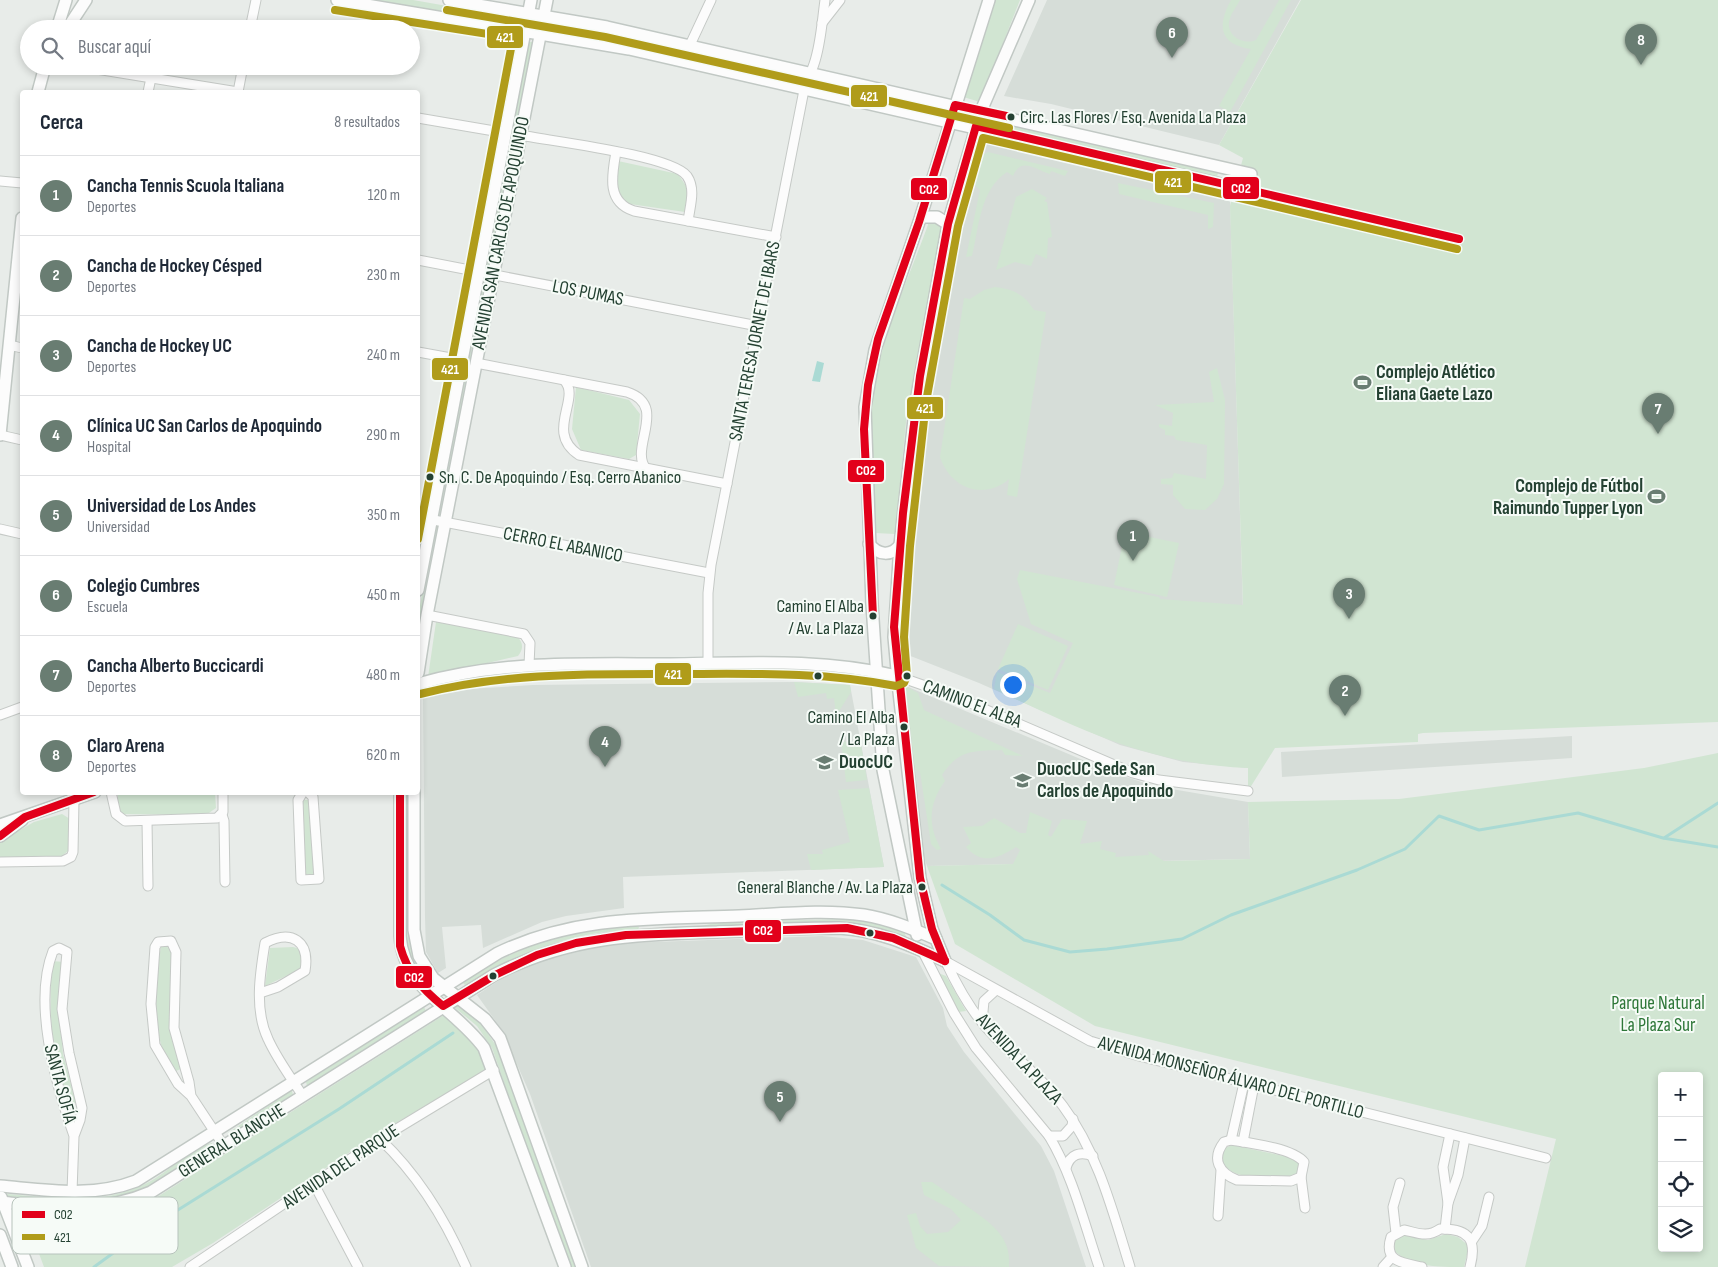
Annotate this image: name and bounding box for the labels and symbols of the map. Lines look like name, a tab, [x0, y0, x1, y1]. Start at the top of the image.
pin: 6	[1156, 17, 1188, 58]
pin: 8	[1625, 24, 1657, 65]
line badge: 421	[486, 25, 524, 49]
text: 421	[496, 29, 515, 46]
line badge: 421	[850, 84, 888, 108]
text: 421	[860, 88, 879, 105]
place label: Circ. Las Flores / Esq. Avenida La Plaza	[1020, 107, 1246, 128]
marker: Circ. Las Flores / Esq. Avenida La Plaza	[1006, 112, 1016, 122]
street label: AVENIDA SAN CARLOS DE APOQUINDO	[467, 115, 535, 352]
line badge: 421	[1154, 170, 1192, 194]
text: 421	[1164, 174, 1183, 191]
line badge: C02	[1222, 176, 1260, 200]
line badge: C02	[910, 177, 948, 201]
text: C02	[1231, 180, 1251, 197]
text: C02	[919, 181, 939, 198]
street label: SANTA TERESA JORNET DE IBARS	[724, 239, 786, 443]
street label: LOS PUMAS	[550, 275, 626, 311]
line badge: 421	[431, 357, 469, 381]
text: 421	[441, 361, 460, 378]
place label: Complejo Atlético Eliana Gaete Lazo	[1376, 361, 1495, 406]
sports icon: Complejo Atlético Eliana Gaete Lazo	[1352, 373, 1372, 393]
pin: 7	[1642, 393, 1674, 434]
line badge: 421	[906, 396, 944, 420]
text: 421	[916, 400, 935, 417]
line badge: C02	[847, 459, 885, 483]
text: C02	[856, 462, 876, 479]
place label: Sn. C. De Apoquindo / Esq. Cerro Abanico	[439, 467, 681, 488]
marker: Sn. C. De Apoquindo / Esq. Cerro Abanico	[425, 472, 435, 482]
place label: Complejo de Fútbol Raimundo Tupper Lyon	[1493, 475, 1643, 520]
sports icon: Complejo de Fútbol Raimundo Tupper Lyon	[1647, 487, 1667, 507]
pin: 1	[1117, 520, 1149, 561]
street label: CERRO EL ABANICO	[501, 522, 625, 568]
pin: 3	[1333, 578, 1365, 619]
place label: Camino El Alba / Av. La Plaza	[776, 596, 864, 639]
marker: Camino El Alba / Av. La Plaza	[868, 611, 878, 621]
line badge: 421	[654, 662, 692, 686]
text: 421	[664, 666, 683, 683]
unlabelled marker	[813, 671, 823, 681]
unlabelled marker	[902, 671, 912, 681]
your location	[1000, 672, 1026, 698]
street label: CAMINO EL ALBA	[919, 675, 1026, 734]
pin: 2	[1329, 675, 1361, 716]
place label: Camino El Alba / La Plaza	[807, 707, 895, 750]
marker: Camino El Alba / La Plaza	[899, 722, 909, 732]
pin: 4	[589, 726, 621, 767]
place label: DuocUC	[839, 751, 893, 774]
school or university icon: DuocUC	[815, 752, 835, 772]
place label: DuocUC Sede San Carlos de Apoquindo	[1037, 758, 1173, 803]
school or university icon: DuocUC Sede San Carlos de Apoquindo	[1013, 770, 1033, 790]
place label: General Blanche / Av. La Plaza	[737, 877, 913, 898]
marker: General Blanche / Av. La Plaza	[917, 882, 927, 892]
line badge: C02	[744, 919, 782, 943]
text: C02	[753, 922, 773, 939]
unlabelled marker	[865, 928, 875, 938]
line badge: C02	[395, 965, 433, 989]
text: C02	[404, 969, 424, 986]
unlabelled marker	[488, 971, 498, 981]
park label: Parque Natural La Plaza Sur	[1611, 992, 1705, 1037]
street label: AVENIDA LA PLAZA	[970, 1008, 1067, 1110]
street label: AVENIDA MONSEÑOR ÁLVARO DEL PORTILLO	[1095, 1031, 1366, 1125]
street label: SANTA SOFÍA	[38, 1042, 82, 1127]
pin: 5	[764, 1081, 796, 1122]
street label: GENERAL BLANCHE	[174, 1099, 290, 1183]
street label: AVENIDA DEL PARQUE	[277, 1119, 404, 1215]
legend	[12, 1197, 178, 1254]
text: C02	[54, 1206, 73, 1223]
text: 421	[54, 1229, 71, 1246]

